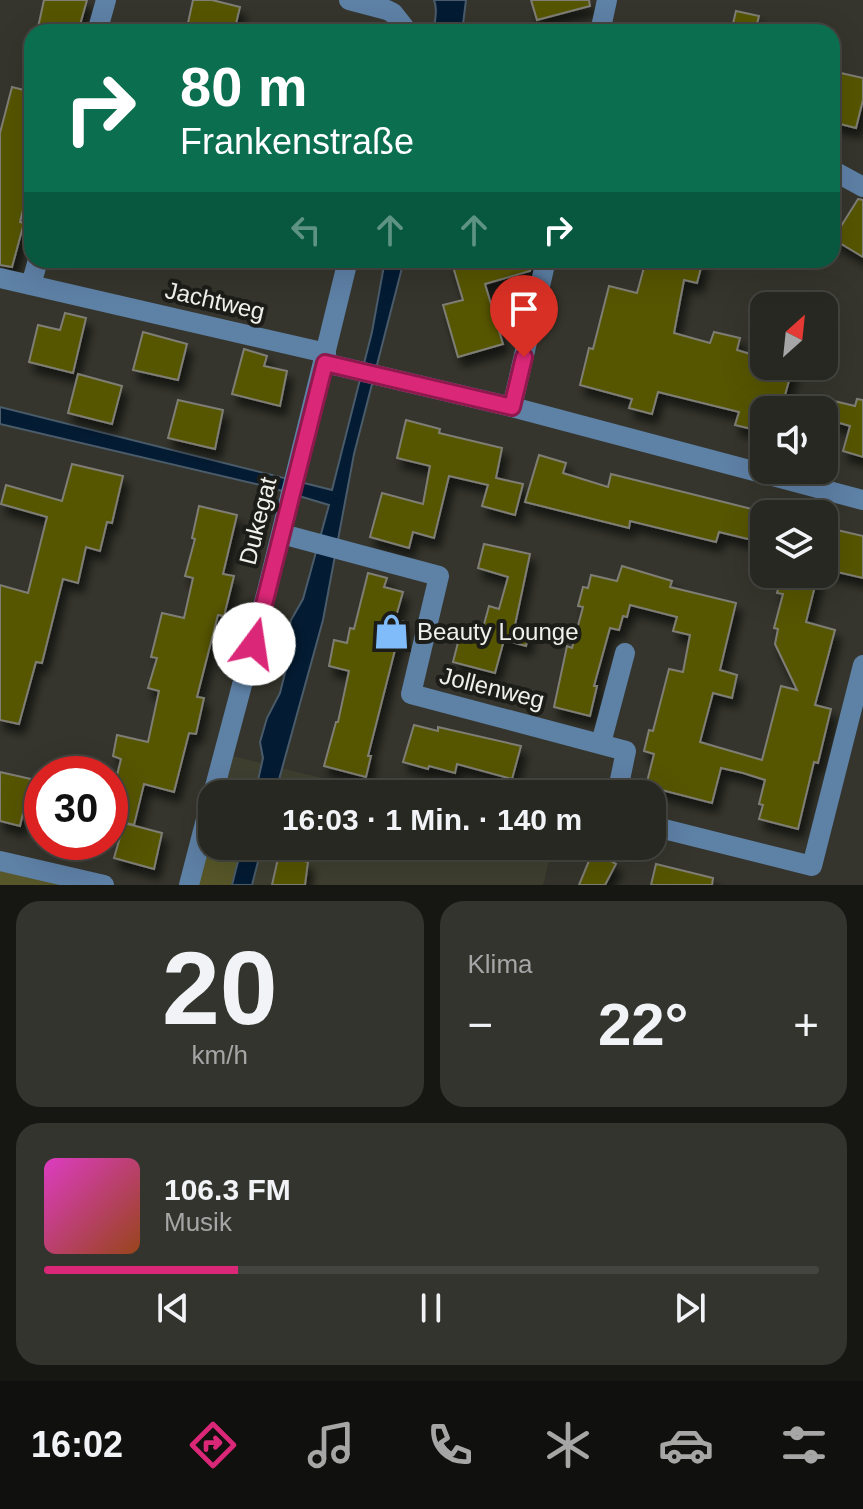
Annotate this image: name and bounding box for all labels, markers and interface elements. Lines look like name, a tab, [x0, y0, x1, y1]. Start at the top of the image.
text: 80 m	[180, 55, 308, 118]
icon: right	[48, 56, 152, 160]
text: Frankenstraße	[180, 121, 414, 162]
icon: left	[284, 208, 328, 252]
icon: ahead	[368, 208, 412, 252]
icon: ahead	[452, 208, 496, 252]
icon: right	[536, 208, 580, 252]
pin	[490, 275, 558, 357]
street label: Jachtweg	[163, 276, 268, 325]
icon: arrive	[502, 287, 546, 331]
north arrow	[750, 292, 838, 380]
map controls	[750, 292, 838, 588]
button: sound	[750, 396, 838, 484]
street label: Dukegat	[234, 474, 282, 568]
button: layers	[750, 500, 838, 588]
position arrow	[212, 602, 296, 686]
shop icon: Beauty Lounge	[372, 613, 410, 651]
place label: Beauty Lounge	[417, 618, 578, 645]
street label: Jollenweg	[437, 662, 547, 714]
speed limit sign: 30	[24, 756, 128, 860]
text: 16:03 · 1 Min. · 140 m	[282, 803, 582, 836]
text: 20	[162, 930, 278, 1046]
text: Klima	[468, 949, 533, 979]
text: 22°	[598, 991, 689, 1058]
text: −	[468, 1000, 493, 1049]
text: +	[793, 1000, 819, 1049]
text: km/h	[192, 1040, 248, 1070]
text: 106.3 FM	[164, 1173, 291, 1206]
text: Musik	[164, 1207, 232, 1237]
icon: previous	[151, 1286, 195, 1330]
icon: pause	[409, 1286, 453, 1330]
icon: next	[668, 1286, 712, 1330]
icon: directions	[185, 1417, 241, 1473]
icon: music	[303, 1417, 359, 1473]
icon: phone	[422, 1417, 478, 1473]
icon: climate	[540, 1417, 596, 1473]
icon: car	[658, 1417, 714, 1473]
icon: filters	[776, 1417, 832, 1473]
text: 16:02	[31, 1424, 123, 1465]

